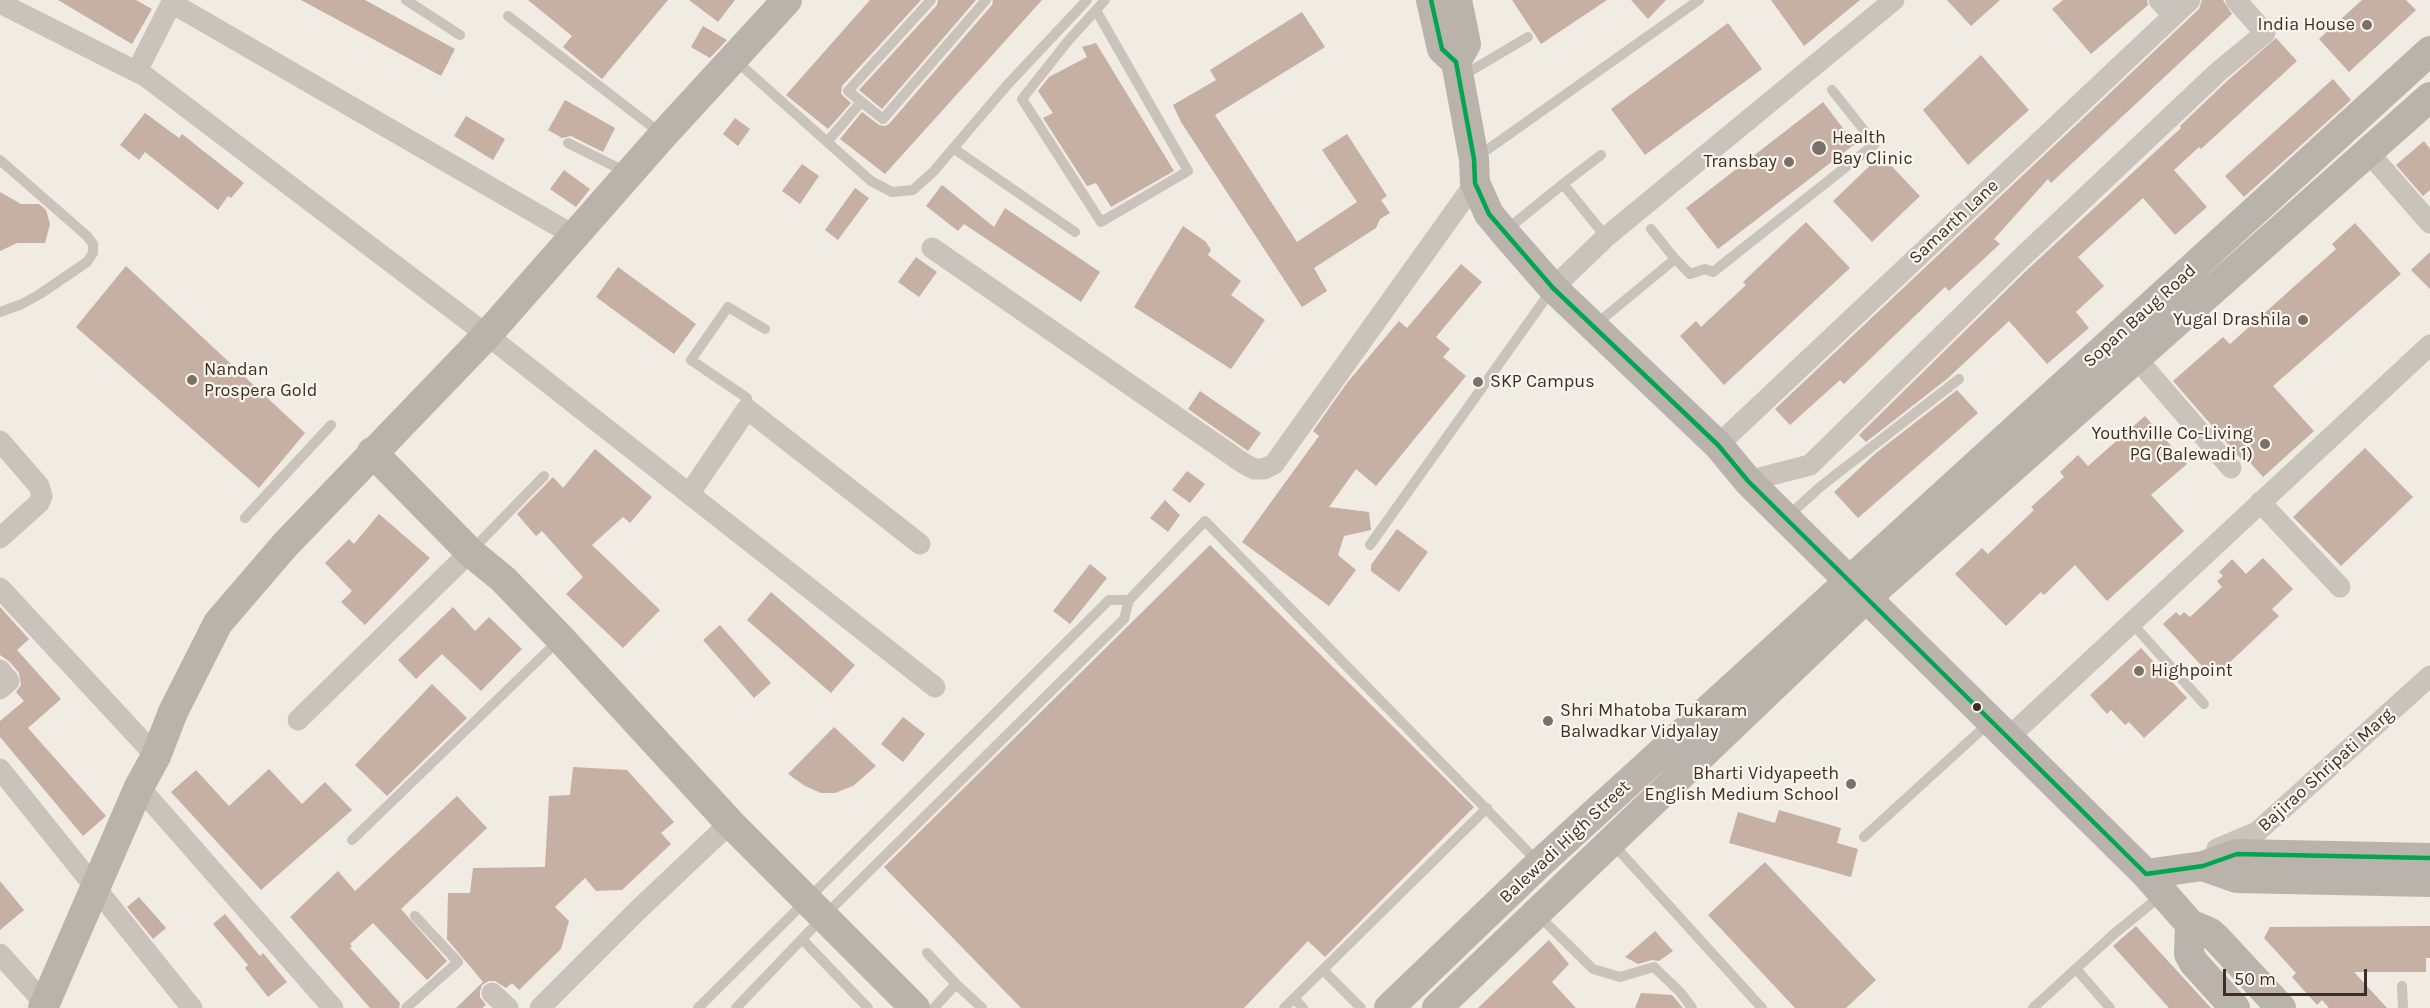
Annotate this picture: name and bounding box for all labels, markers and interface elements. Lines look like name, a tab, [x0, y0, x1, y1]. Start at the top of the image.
place label: India House	[2257, 14, 2355, 36]
marker: India House	[2360, 18, 2374, 32]
place label: Health Bay Clinic	[1832, 127, 1913, 170]
marker: Health Bay Clinic	[1810, 139, 1828, 157]
place label: Transbay	[1704, 151, 1777, 173]
marker: Transbay	[1782, 155, 1796, 169]
street label: Samarth Lane	[1905, 175, 2003, 269]
street label: Sopan Baug Road	[2079, 260, 2201, 372]
place label: Yugal Drashila	[2173, 309, 2291, 331]
marker: Yugal Drashila	[2296, 313, 2310, 327]
place label: Nandan Prospera Gold	[204, 359, 317, 401]
place label: SKP Campus	[1490, 371, 1595, 393]
marker: Nandan Prospera Gold	[185, 373, 199, 387]
marker: SKP Campus	[1471, 375, 1485, 389]
place label: Youthville Co-Living PG (Balewadi 1)	[2092, 423, 2253, 466]
marker: Youthville Co-Living PG (Balewadi 1)	[2258, 437, 2272, 451]
place label: Highpoint	[2151, 660, 2233, 682]
marker: Highpoint	[2132, 664, 2146, 678]
place label: Shri Mhatoba Tukaram Balwadkar Vidyalay	[1560, 700, 1747, 742]
unlabelled marker	[1971, 701, 1983, 713]
street label: Bajirao Shripati Marg	[2254, 704, 2398, 836]
marker: Shri Mhatoba Tukaram Balwadkar Vidyalay	[1541, 714, 1555, 728]
place label: Bharti Vidyapeeth English Medium School	[1645, 763, 1839, 806]
street label: Balewadi High Street	[1495, 776, 1635, 908]
marker: Bharti Vidyapeeth English Medium School	[1844, 777, 1858, 791]
scale bar	[2226, 957, 2370, 995]
text: 50 m	[2234, 968, 2276, 990]

